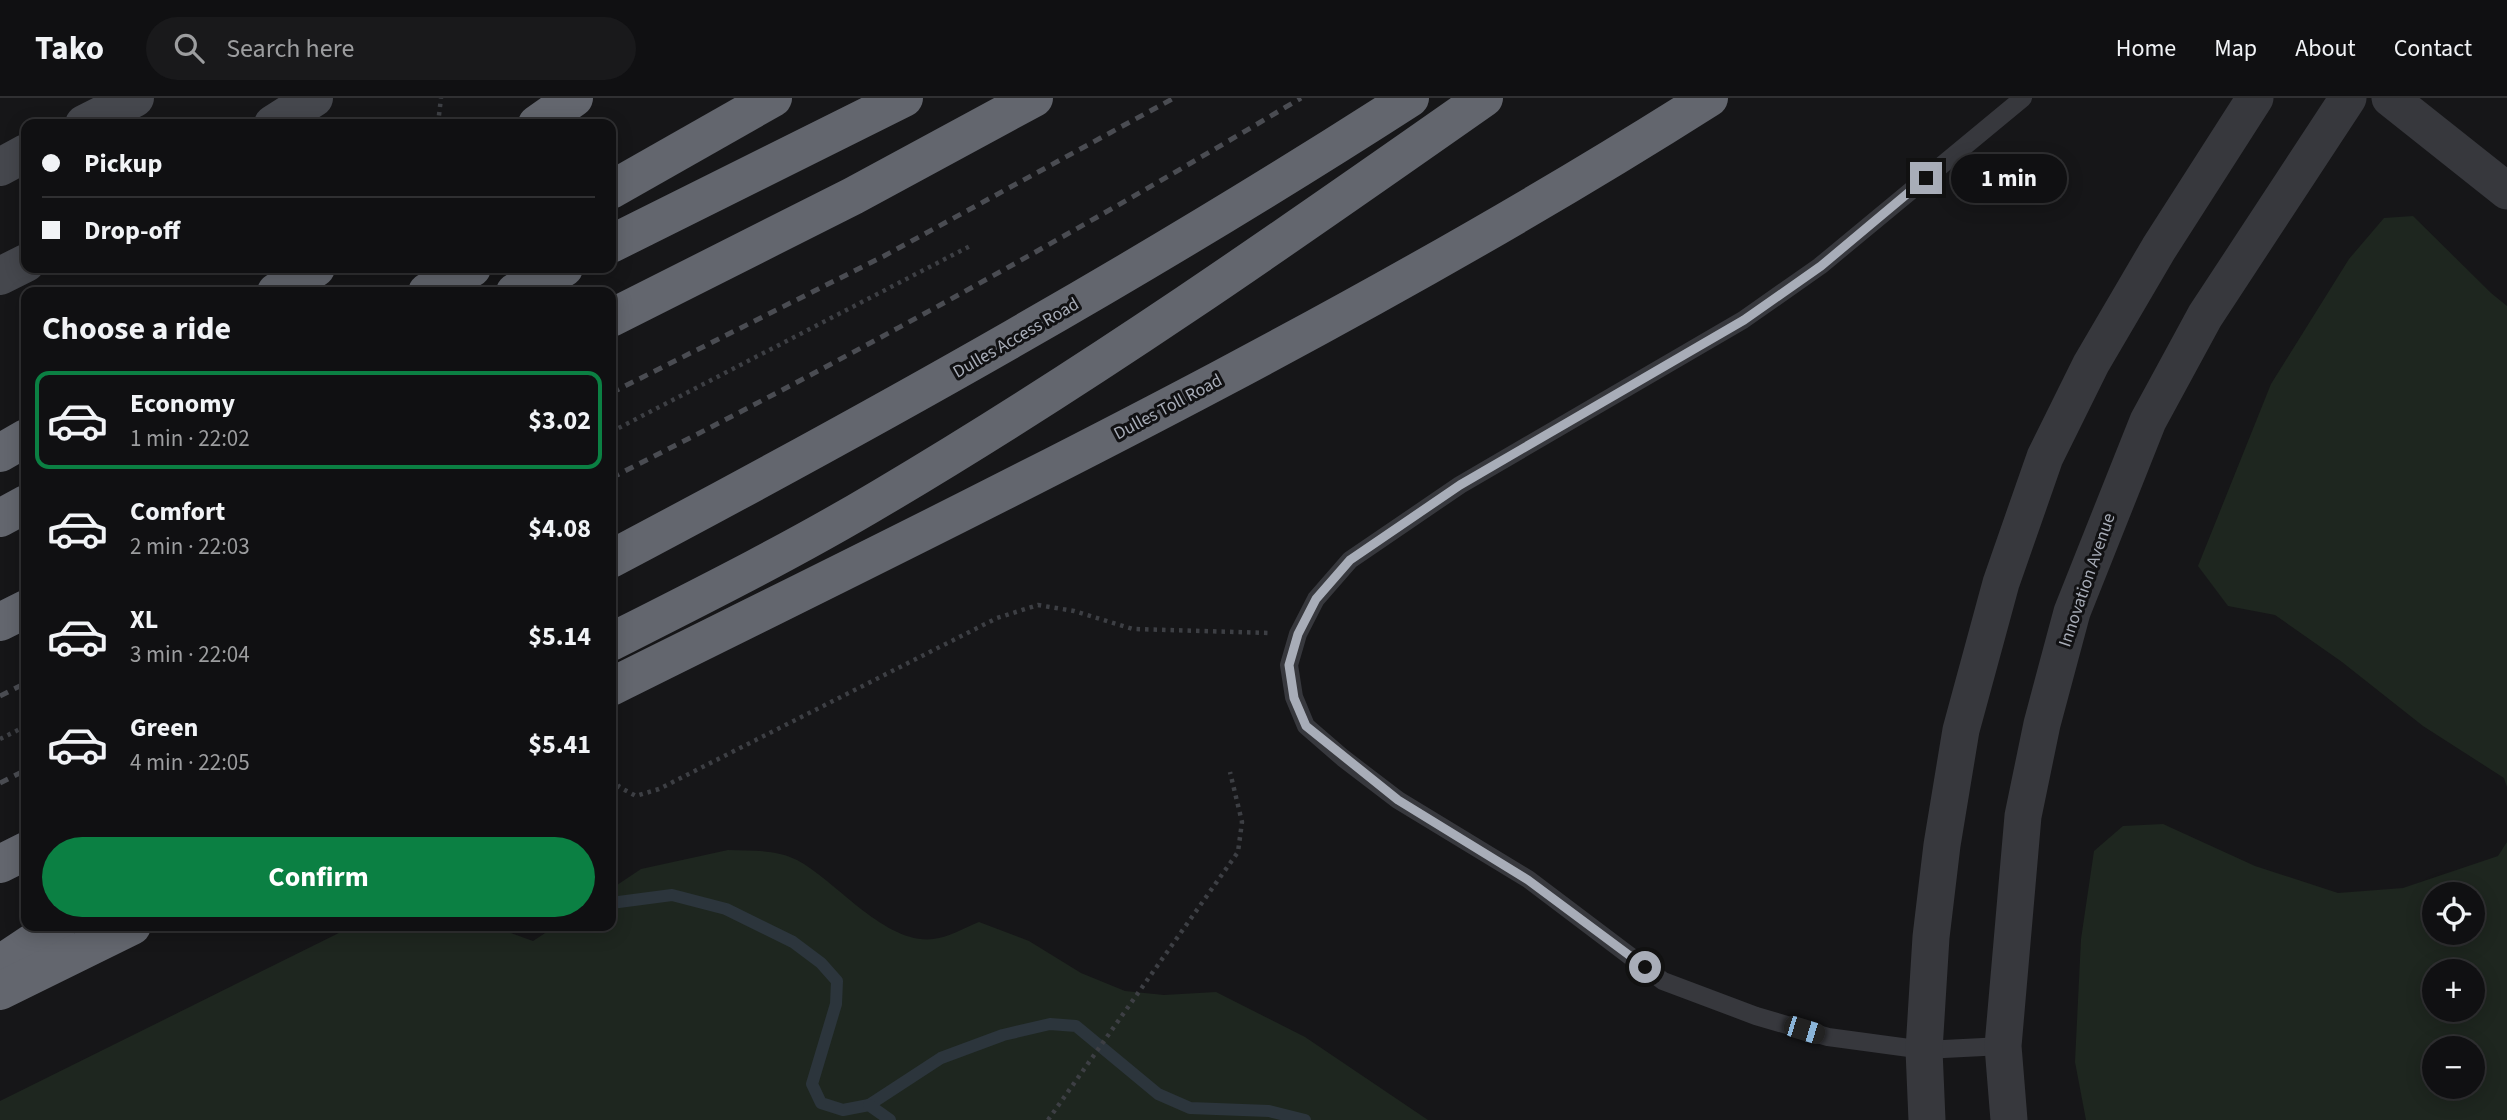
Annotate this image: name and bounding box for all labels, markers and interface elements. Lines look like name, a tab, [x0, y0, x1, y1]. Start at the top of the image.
search box	[146, 17, 636, 80]
text: Tako	[35, 25, 104, 72]
icon: search	[170, 29, 208, 67]
text: Search here	[226, 30, 354, 67]
text: Home	[2116, 31, 2176, 66]
text: Map	[2214, 31, 2257, 66]
text: About	[2295, 31, 2356, 66]
text: Contact	[2394, 31, 2472, 66]
text: Pickup	[84, 145, 162, 182]
callout: 1 min	[1951, 154, 2066, 202]
route end	[1910, 162, 1942, 194]
text: 1 min	[1981, 162, 2037, 195]
text: Drop-off	[84, 212, 180, 249]
street label: Dulles Access Road	[948, 292, 1084, 384]
text: Choose a ride	[42, 306, 231, 352]
street label: Dulles Toll Road	[1109, 368, 1227, 446]
text: Economy	[130, 385, 235, 422]
icon: car	[46, 389, 109, 452]
text: $3.02	[528, 402, 591, 439]
text: 1 min · 22:02	[130, 422, 250, 455]
text: Comfort	[130, 493, 225, 530]
icon: car	[46, 497, 109, 560]
text: $4.08	[528, 510, 591, 547]
street label: Innovation Avenue	[2052, 510, 2122, 650]
text: 2 min · 22:03	[130, 530, 250, 563]
text: XL	[130, 601, 158, 638]
icon: car	[46, 605, 109, 668]
text: $5.14	[528, 618, 591, 655]
text: 3 min · 22:04	[130, 638, 250, 671]
text: Green	[130, 709, 198, 746]
icon: car	[46, 713, 109, 776]
text: $5.41	[528, 726, 591, 763]
text: 4 min · 22:05	[130, 746, 250, 779]
button: Confirm	[42, 837, 595, 917]
map controls	[2422, 882, 2485, 1099]
button: locate	[2422, 882, 2485, 945]
route start	[1629, 951, 1661, 983]
button: +	[2422, 959, 2485, 1022]
car	[1781, 1014, 1828, 1046]
button: −	[2422, 1036, 2485, 1099]

